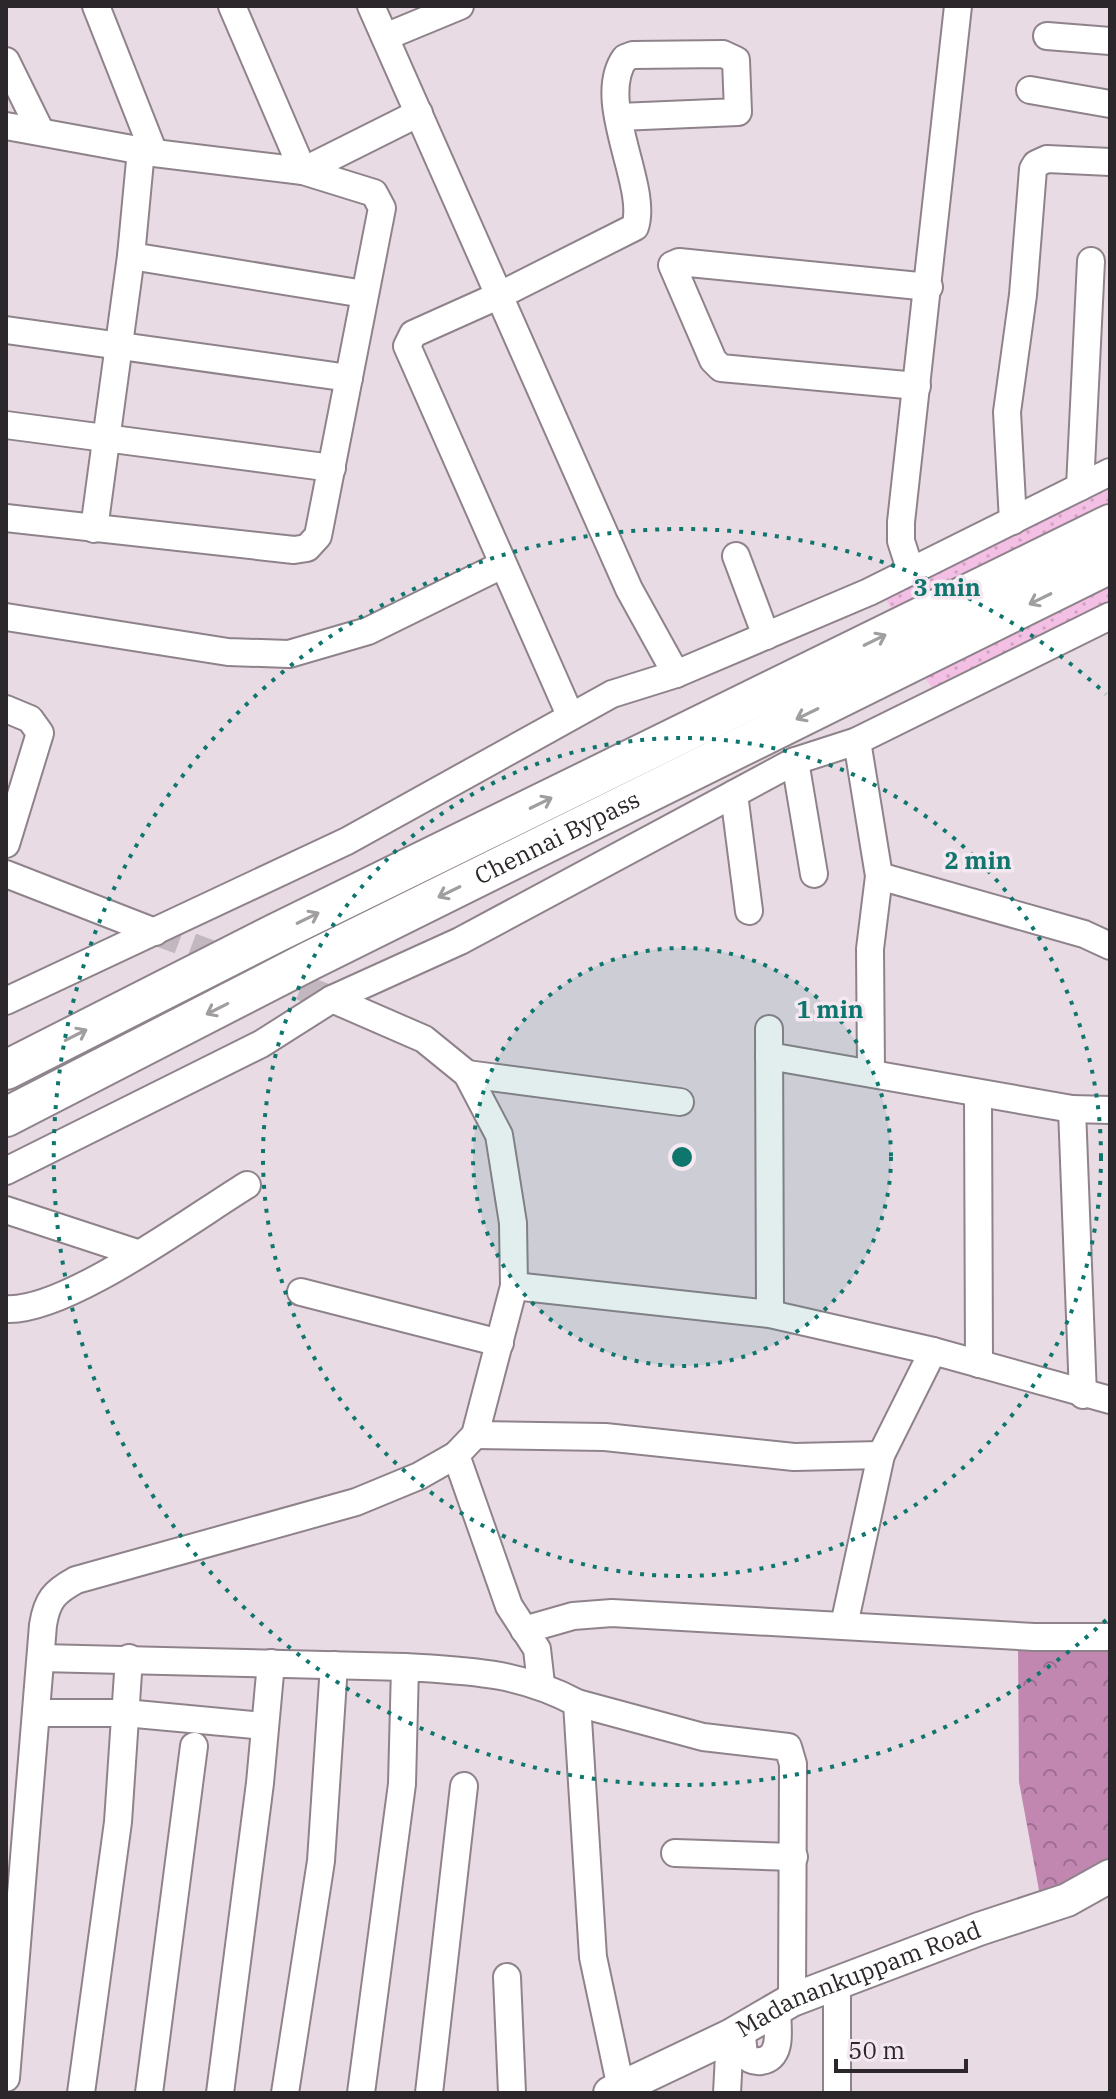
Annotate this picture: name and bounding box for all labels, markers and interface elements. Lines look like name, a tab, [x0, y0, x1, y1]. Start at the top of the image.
text: 3 min	[913, 571, 981, 603]
one-way arrow	[1029, 592, 1053, 607]
one-way arrow	[863, 631, 886, 646]
one-way arrow	[796, 707, 820, 723]
street label: Chennai Bypass	[469, 783, 645, 891]
one-way arrow	[529, 795, 552, 810]
text: 2 min	[944, 844, 1012, 876]
one-way arrow	[437, 885, 461, 900]
one-way arrow	[295, 910, 319, 925]
text: 1 min	[796, 993, 864, 1025]
one-way arrow	[205, 1002, 229, 1017]
one-way arrow	[63, 1027, 87, 1042]
centre of rings	[668, 1143, 696, 1171]
street label: Madanankuppam Road	[730, 1913, 985, 2044]
scale bar	[836, 2023, 966, 2073]
text: 50 m	[848, 2034, 905, 2066]

